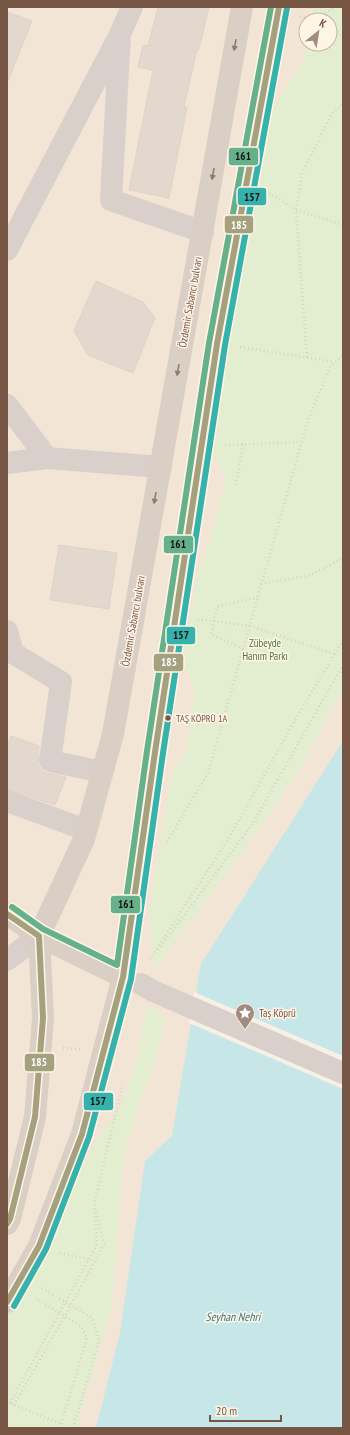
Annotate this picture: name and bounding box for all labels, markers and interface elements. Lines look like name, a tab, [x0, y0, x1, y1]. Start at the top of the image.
north arrow	[298, 12, 338, 52]
text: K	[317, 16, 329, 31]
one-way arrow	[232, 39, 238, 52]
line badge: 161	[228, 147, 259, 166]
text: 161	[235, 149, 251, 163]
one-way arrow	[210, 167, 216, 180]
line badge: 157	[237, 187, 267, 206]
text: 157	[244, 190, 260, 204]
line badge: 185	[224, 215, 254, 234]
text: 185	[231, 218, 247, 232]
street label: Özdemir Sabancı bulvarı	[175, 256, 205, 348]
one-way arrow	[175, 364, 181, 377]
one-way arrow	[152, 492, 158, 505]
line badge: 161	[163, 535, 194, 554]
text: 161	[170, 537, 186, 551]
street label: Özdemir Sabancı bulvarı	[118, 575, 148, 667]
line badge: 157	[166, 626, 196, 645]
text: 157	[173, 628, 189, 642]
park label: Zübeyde Hanım Parkı	[242, 636, 288, 663]
line badge: 185	[153, 653, 184, 672]
text: 185	[161, 655, 177, 669]
place label: TAŞ KÖPRÜ 1A	[176, 712, 227, 725]
marker: TAŞ KÖPRÜ 1A	[163, 713, 173, 723]
line badge: 161	[110, 895, 141, 914]
text: 161	[118, 897, 134, 911]
place icon: Taș Köprü	[234, 1002, 256, 1030]
place label: Taș Köprü	[259, 1006, 296, 1020]
line badge: 185	[24, 1053, 55, 1072]
text: 185	[31, 1055, 47, 1069]
line badge: 157	[83, 1092, 114, 1111]
text: 157	[90, 1094, 106, 1108]
water label: Seyhan Nehri	[206, 1309, 262, 1324]
scale bar	[210, 1397, 281, 1423]
text: 20 m	[216, 1403, 237, 1418]

